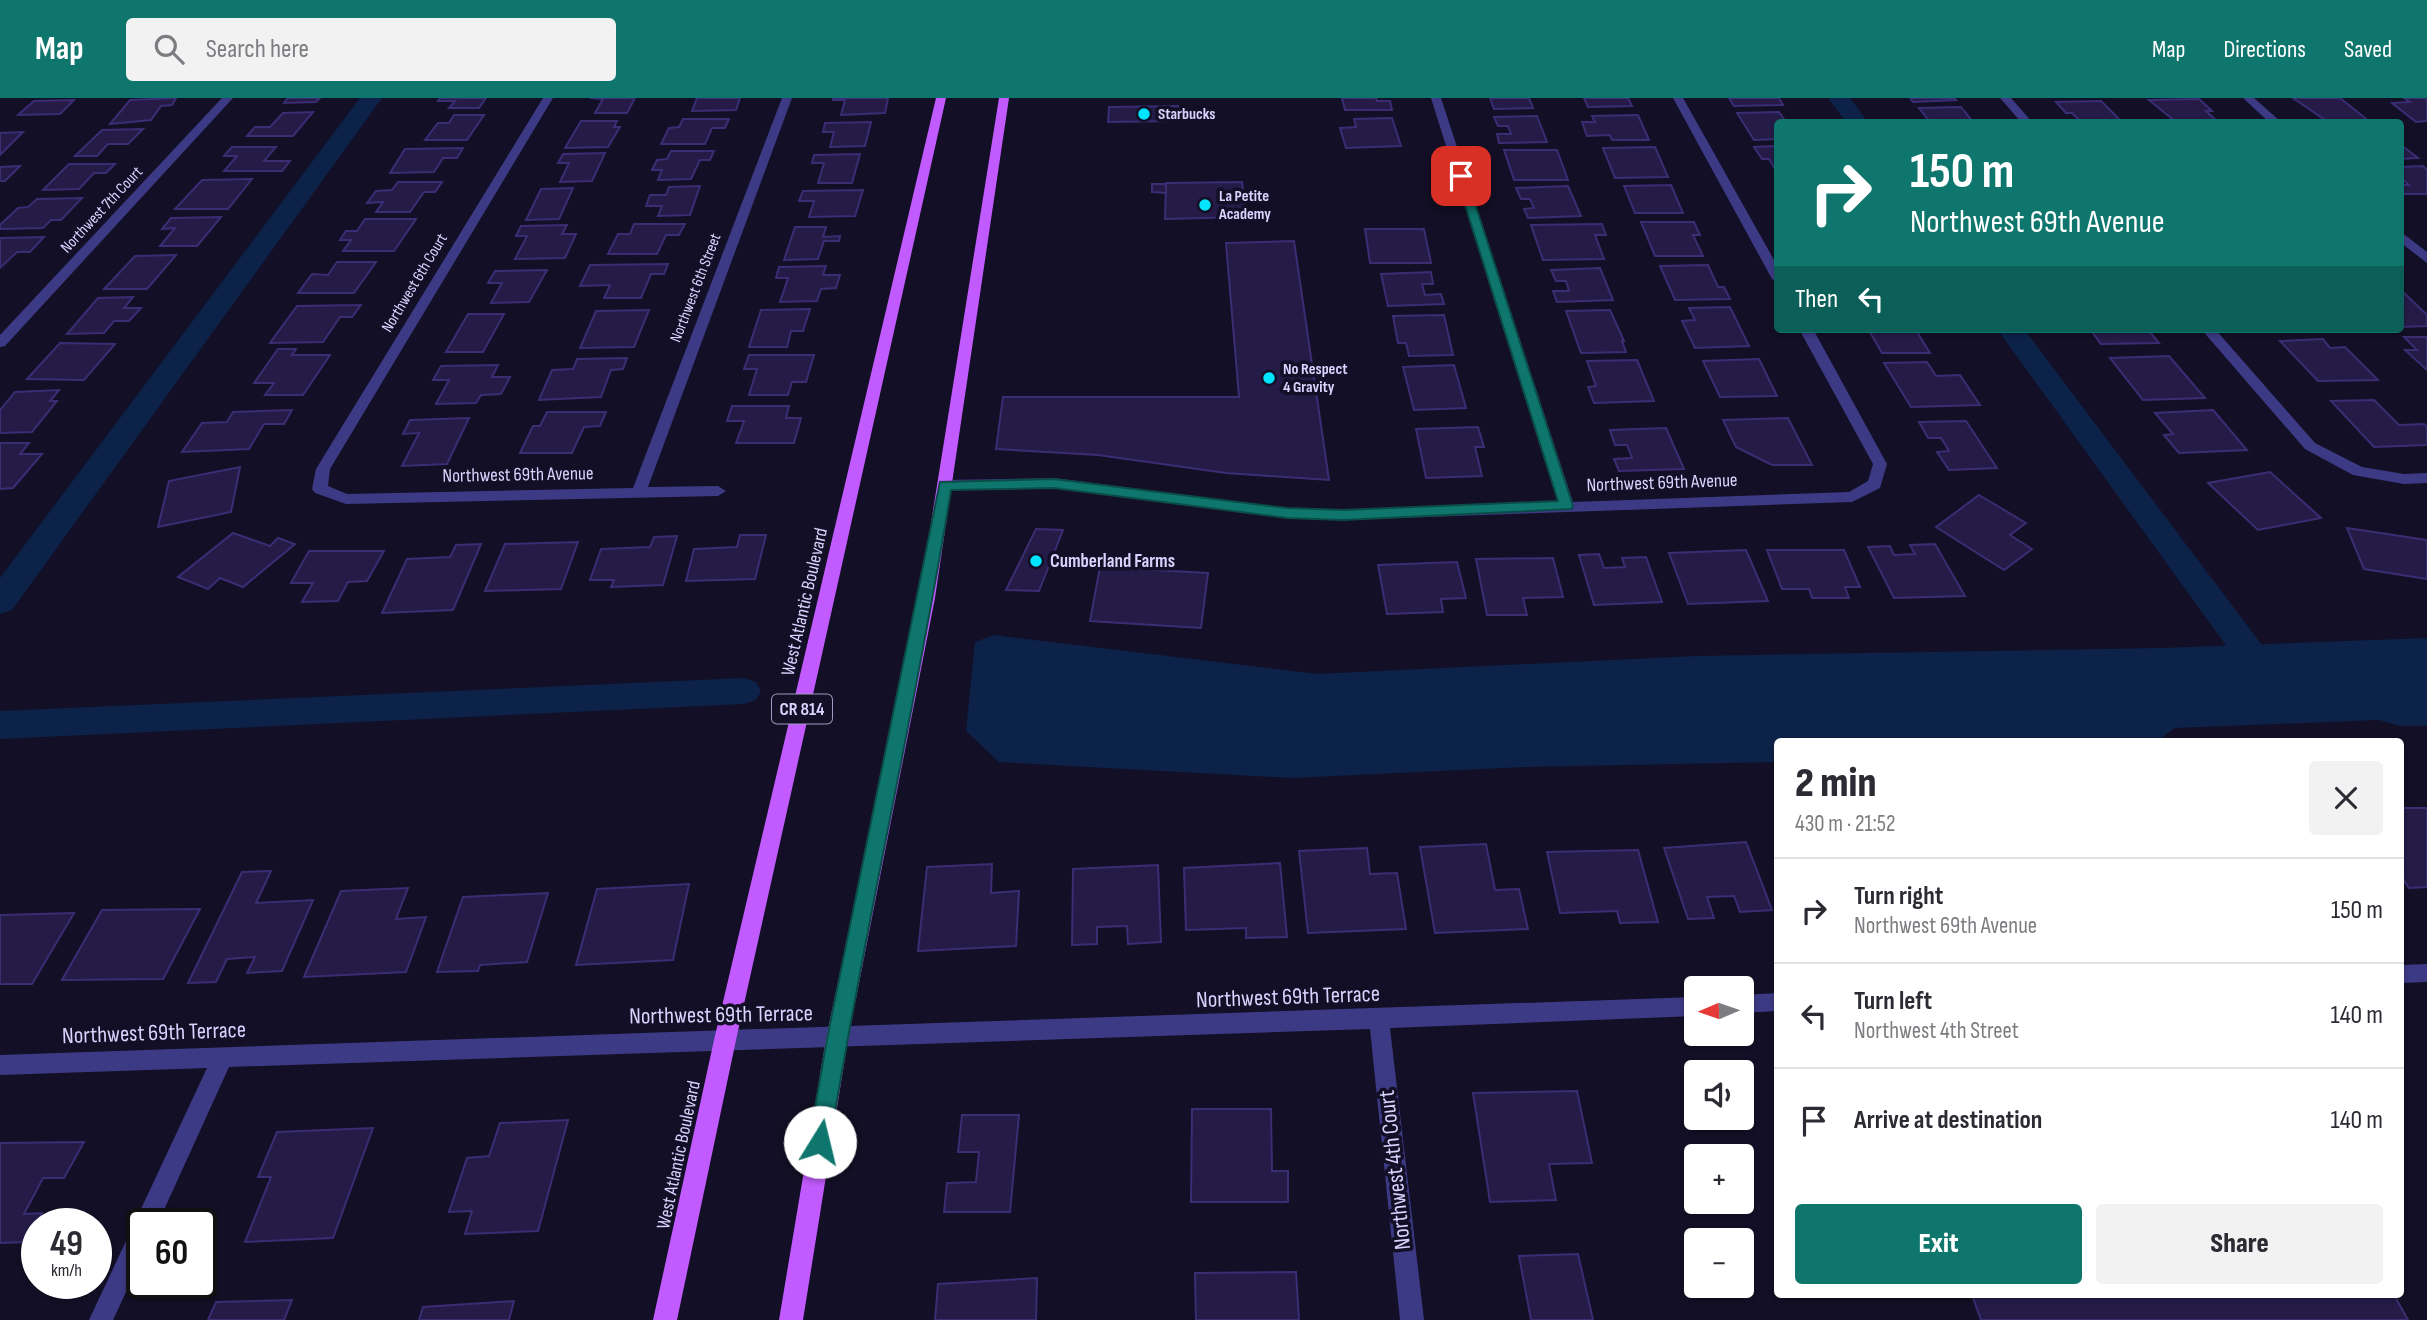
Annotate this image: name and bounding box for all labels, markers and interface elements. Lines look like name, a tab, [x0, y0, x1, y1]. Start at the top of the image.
search box	[126, 18, 616, 81]
text: Map	[35, 29, 84, 69]
icon: search	[150, 30, 188, 68]
text: Search here	[206, 34, 309, 65]
text: Map	[2152, 35, 2185, 64]
text: Directions	[2223, 35, 2306, 64]
text: Saved	[2344, 35, 2392, 64]
place label: Starbucks	[1158, 105, 1215, 124]
marker: Starbucks	[1136, 106, 1152, 122]
text: 150 m	[1910, 143, 2014, 202]
pin	[1431, 146, 1491, 206]
icon: right	[1795, 147, 1886, 238]
icon: arrive	[1442, 157, 1480, 195]
street label: Northwest 7th Court	[57, 163, 147, 257]
place label: La Petite Academy	[1218, 187, 1271, 224]
marker: La Petite Academy	[1197, 197, 1213, 213]
text: Northwest 69th Avenue	[1910, 203, 2165, 242]
street label: Northwest 6th Court	[378, 230, 452, 336]
street label: Northwest 6th Street	[667, 231, 725, 345]
icon: left	[1852, 280, 1890, 318]
text: Then	[1795, 284, 1838, 315]
place label: No Respect 4 Gravity	[1283, 360, 1347, 397]
marker: No Respect 4 Gravity	[1261, 370, 1277, 386]
street label: Northwest 69th Avenue	[442, 462, 594, 488]
street label: Northwest 69th Avenue	[1586, 469, 1738, 497]
street label: West Atlantic Boulevard	[777, 526, 833, 678]
place label: Cumberland Farms	[1050, 550, 1175, 573]
marker: Cumberland Farms	[1028, 553, 1044, 569]
road number: CR 814	[772, 694, 832, 724]
text: 2 min	[1795, 758, 1876, 809]
button: close	[2309, 761, 2383, 835]
text: 430 m · 21:52	[1795, 810, 1896, 838]
text: Turn right	[1854, 881, 1943, 912]
icon: right	[1795, 892, 1833, 930]
text: 150 m	[2331, 895, 2383, 926]
text: Northwest 69th Avenue	[1854, 912, 2037, 940]
north arrow	[1684, 976, 1754, 1046]
map controls	[1684, 976, 1754, 1298]
street label: Northwest 69th Terrace	[1196, 980, 1380, 1014]
text: Turn left	[1854, 986, 1932, 1017]
icon: left	[1795, 997, 1833, 1035]
street label: Northwest 69th Terrace	[629, 999, 813, 1031]
text: 140 m	[2331, 1000, 2383, 1031]
street label: Northwest 69th Terrace	[62, 1016, 246, 1050]
text: Northwest 4th Street	[1854, 1017, 2019, 1045]
button: sound	[1684, 1060, 1754, 1130]
street label: West Atlantic Boulevard	[652, 1079, 706, 1231]
street label: Northwest 4th Court	[1373, 1089, 1417, 1251]
icon: arrive	[1795, 1102, 1833, 1140]
position arrow	[783, 1105, 857, 1179]
text: Arrive at destination	[1854, 1105, 2042, 1136]
text: 140 m	[2331, 1105, 2383, 1136]
button: +	[1684, 1144, 1754, 1214]
button: Exit	[1795, 1204, 2082, 1284]
button: Share	[2096, 1204, 2383, 1284]
speed limit sign: 60	[126, 1208, 217, 1299]
text: 49	[50, 1223, 83, 1266]
button: −	[1684, 1228, 1754, 1298]
text: km/h	[51, 1260, 82, 1281]

